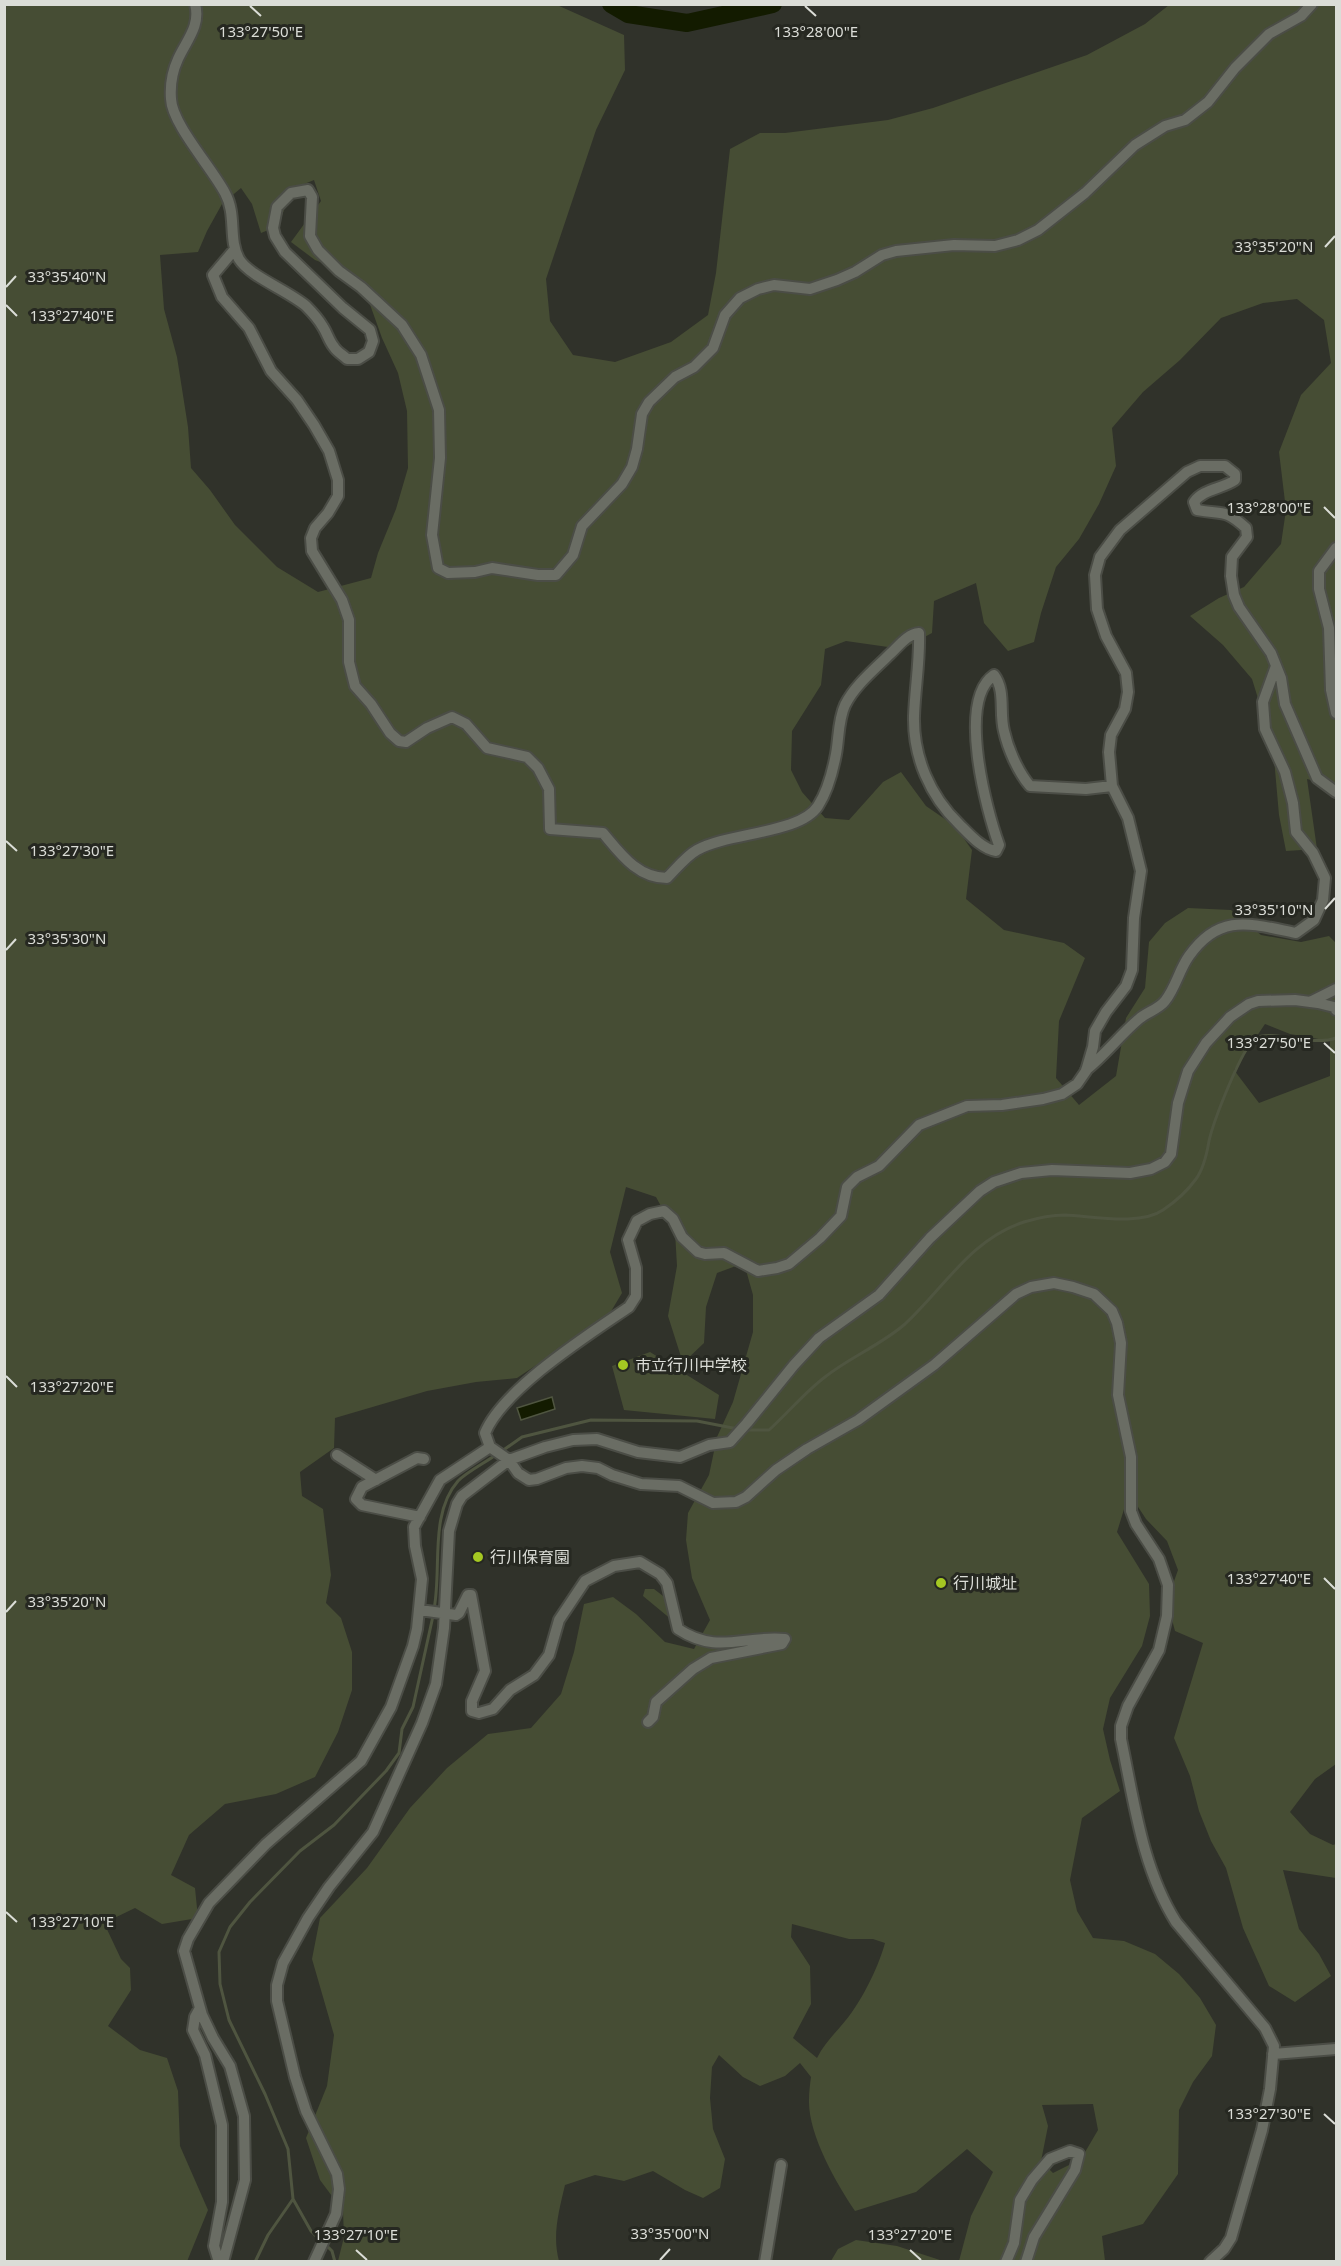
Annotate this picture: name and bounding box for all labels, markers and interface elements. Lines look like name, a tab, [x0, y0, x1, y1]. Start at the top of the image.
text: 133°27'50"E	[219, 21, 303, 41]
text: 133°28'00"E	[774, 21, 858, 41]
text: 33°35'20"N	[1235, 236, 1313, 256]
text: 33°35'40"N	[28, 266, 106, 286]
text: 133°27'40"E	[30, 305, 114, 325]
text: 133°28'00"E	[1227, 497, 1311, 517]
text: 133°27'30"E	[30, 840, 114, 860]
text: 33°35'10"N	[1235, 899, 1313, 919]
text: 33°35'30"N	[28, 928, 106, 948]
text: 133°27'50"E	[1227, 1032, 1311, 1052]
place label: 市立行川中学校	[635, 1354, 747, 1376]
marker: 市立行川中学校	[616, 1358, 630, 1372]
text: 133°27'20"E	[30, 1376, 114, 1396]
place label: 行川保育園	[490, 1546, 570, 1568]
marker: 行川保育園	[471, 1550, 485, 1564]
text: 133°27'40"E	[1227, 1568, 1311, 1588]
place label: 行川城址	[953, 1572, 1017, 1594]
marker: 行川城址	[934, 1576, 948, 1590]
text: 33°35'20"N	[28, 1591, 106, 1611]
text: 133°27'10"E	[30, 1911, 114, 1931]
text: 133°27'30"E	[1227, 2103, 1311, 2123]
text: 33°35'00"N	[631, 2223, 709, 2243]
text: 133°27'10"E	[314, 2224, 398, 2244]
text: 133°27'20"E	[868, 2224, 952, 2244]

